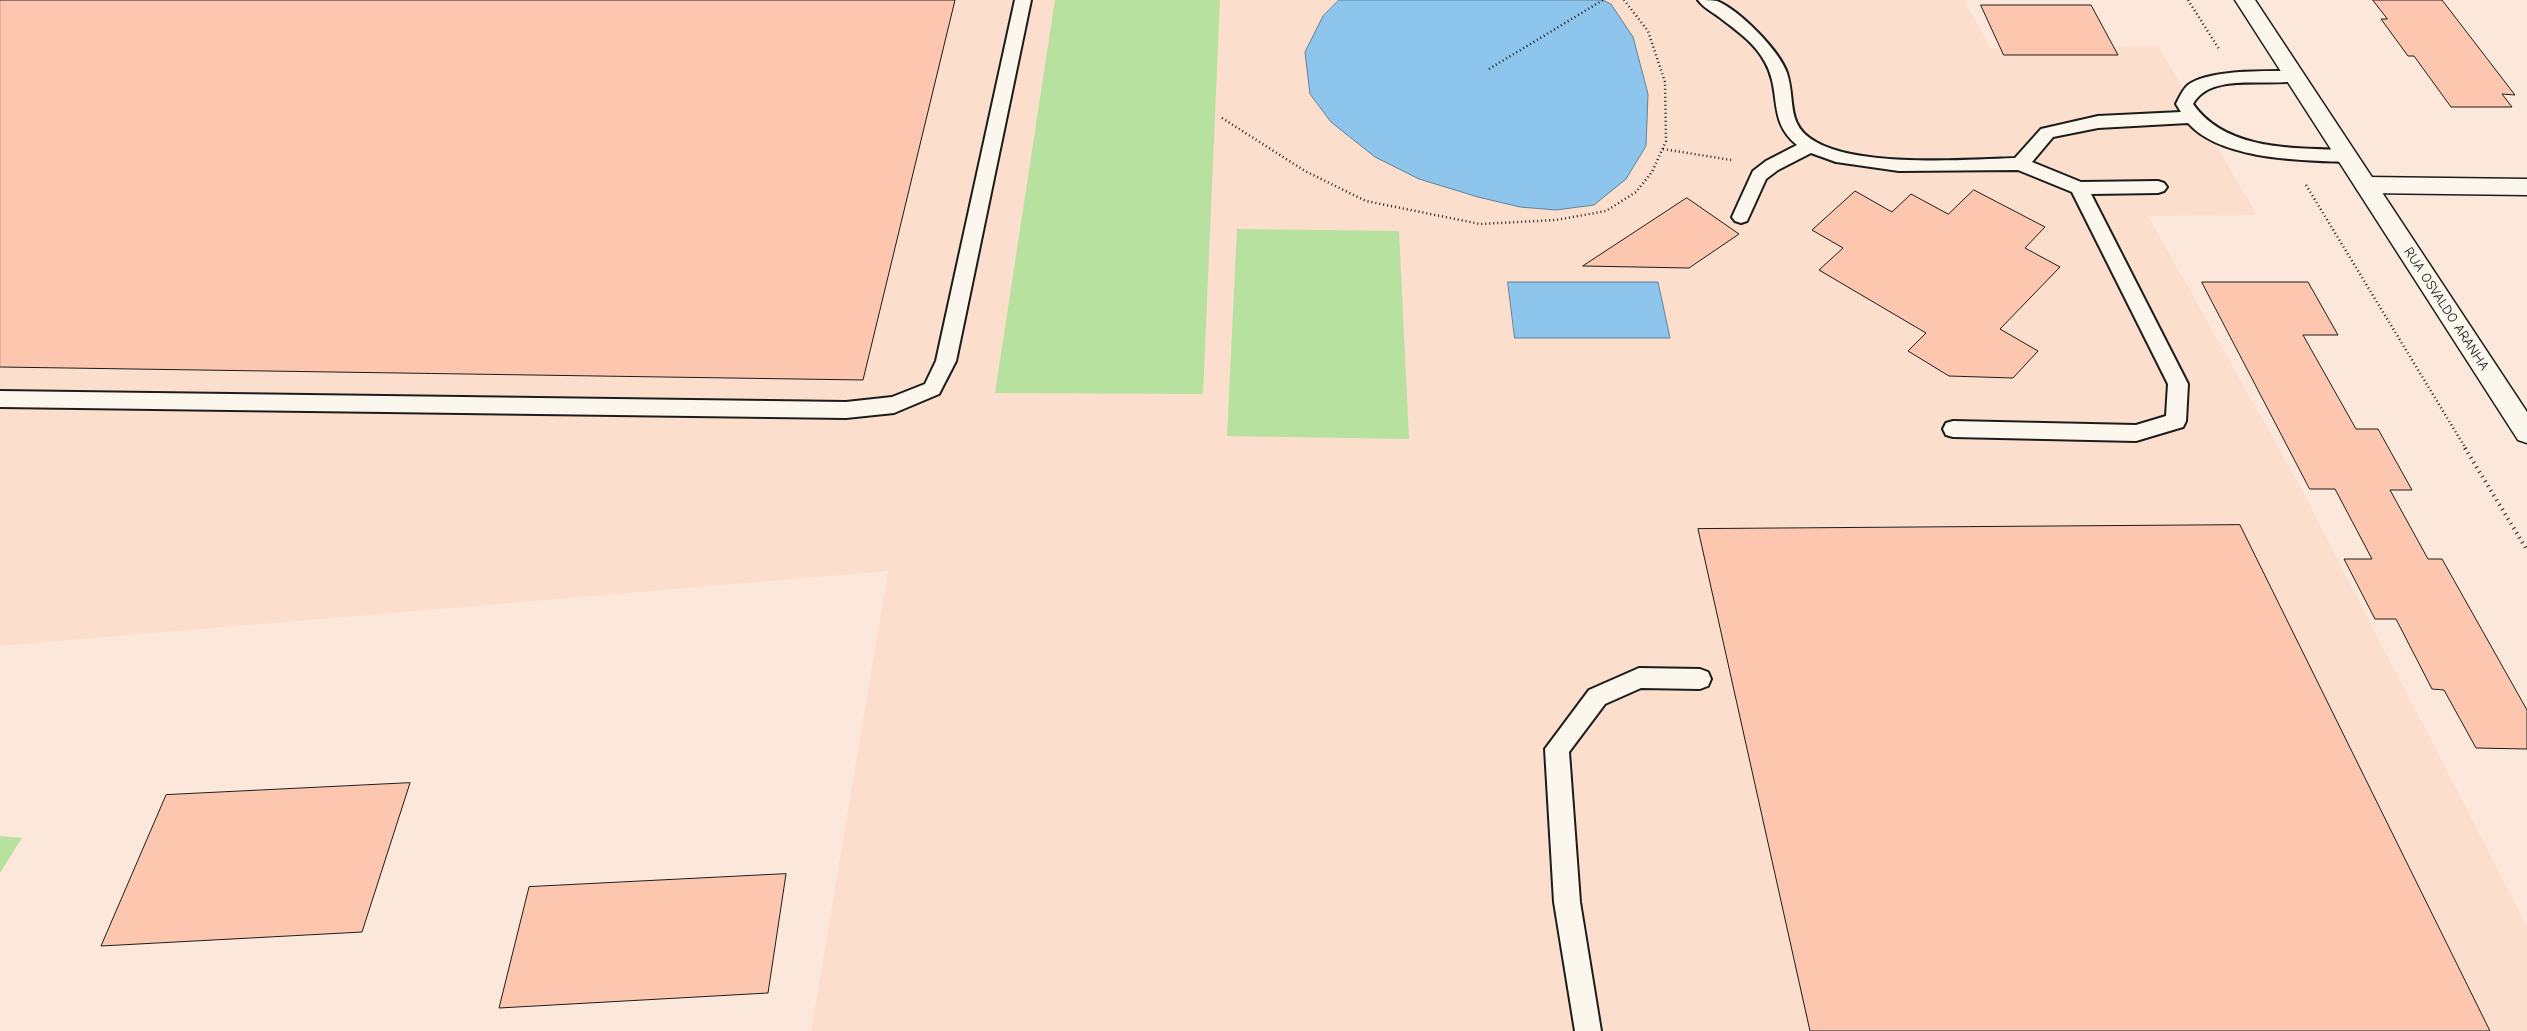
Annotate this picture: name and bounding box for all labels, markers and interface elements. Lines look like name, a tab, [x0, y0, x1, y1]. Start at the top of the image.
street label: RUA OSVALDO ARANHA	[2400, 244, 2492, 374]

